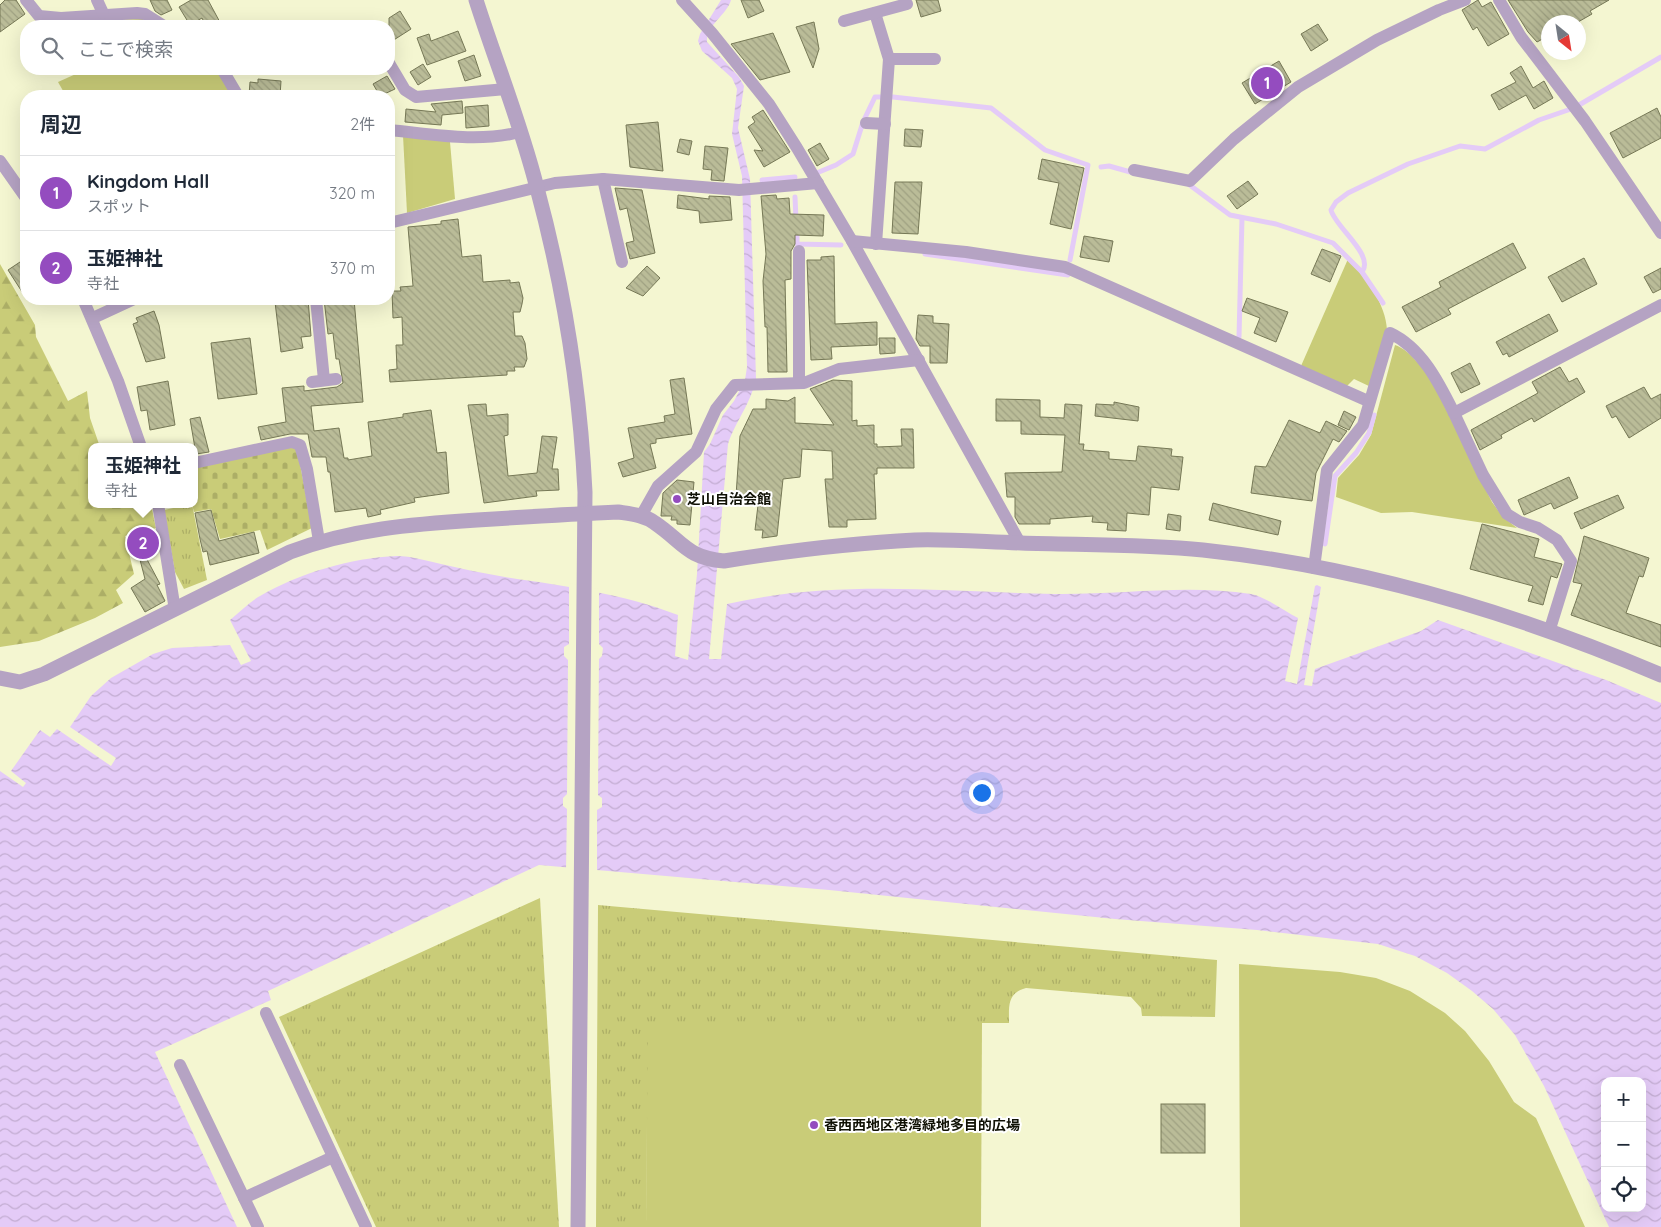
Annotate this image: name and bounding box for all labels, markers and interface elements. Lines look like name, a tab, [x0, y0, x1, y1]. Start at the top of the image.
north arrow	[1541, 15, 1586, 60]
search box	[20, 20, 395, 75]
icon: search	[38, 34, 66, 62]
text: ここで検索	[78, 37, 173, 61]
pin: 1	[1251, 64, 1283, 102]
text: 周辺	[40, 111, 82, 137]
text: 2件	[350, 114, 375, 134]
text: Kingdom Hall	[87, 169, 209, 193]
text: 1	[53, 183, 59, 203]
text: 320 m	[329, 183, 375, 203]
text: スポット	[87, 196, 151, 216]
text: 玉姫神社	[87, 246, 163, 270]
text: 2	[51, 258, 61, 278]
text: 370 m	[330, 258, 375, 278]
text: 寺社	[87, 273, 119, 293]
popup	[88, 443, 198, 508]
text: 玉姫神社	[105, 453, 181, 477]
text: 寺社	[105, 480, 137, 500]
place label: 芝山自治会館	[687, 490, 771, 508]
marker: 芝山自治会館	[671, 493, 683, 505]
pin: 2	[127, 524, 159, 562]
your location	[969, 780, 995, 806]
map controls	[1601, 1077, 1646, 1212]
button: +	[1601, 1077, 1646, 1122]
place label: 香西西地区港湾緑地多目的広場	[824, 1116, 1020, 1134]
marker: 香西西地区港湾緑地多目的広場	[808, 1119, 820, 1131]
button: −	[1601, 1122, 1646, 1167]
button: locate	[1601, 1167, 1646, 1212]

